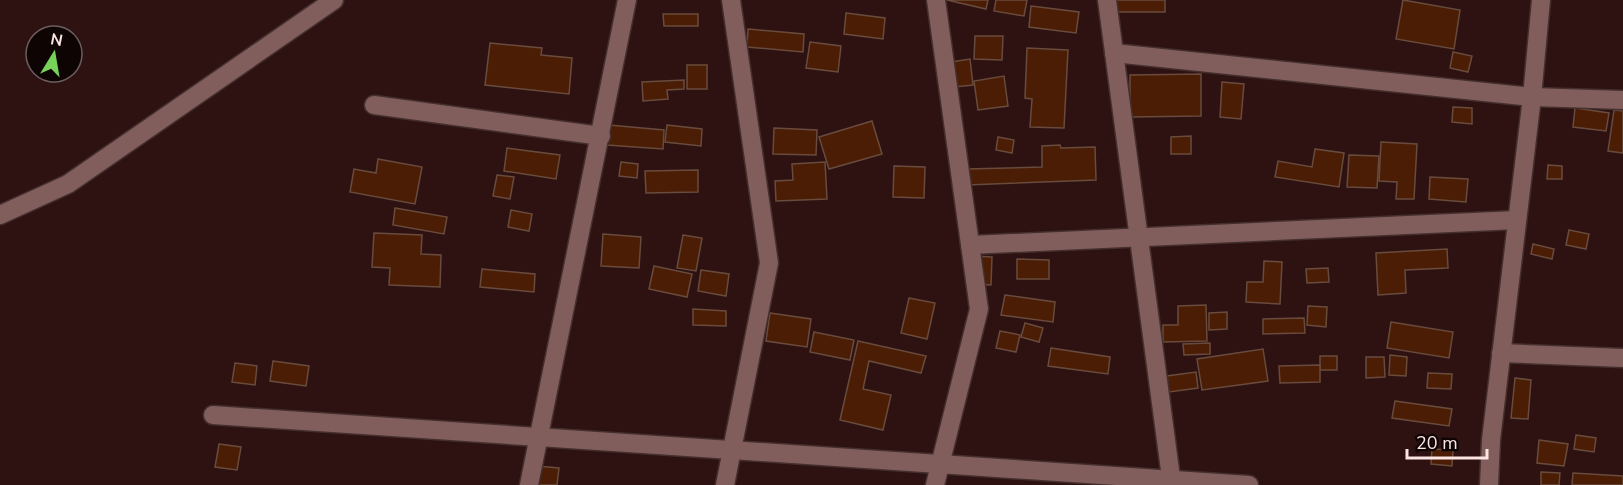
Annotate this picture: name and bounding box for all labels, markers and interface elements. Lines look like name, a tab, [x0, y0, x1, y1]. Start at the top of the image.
north arrow	[24, 24, 84, 84]
text: N	[49, 28, 65, 52]
scale bar	[1407, 422, 1486, 460]
text: 20 m	[1416, 431, 1458, 455]

